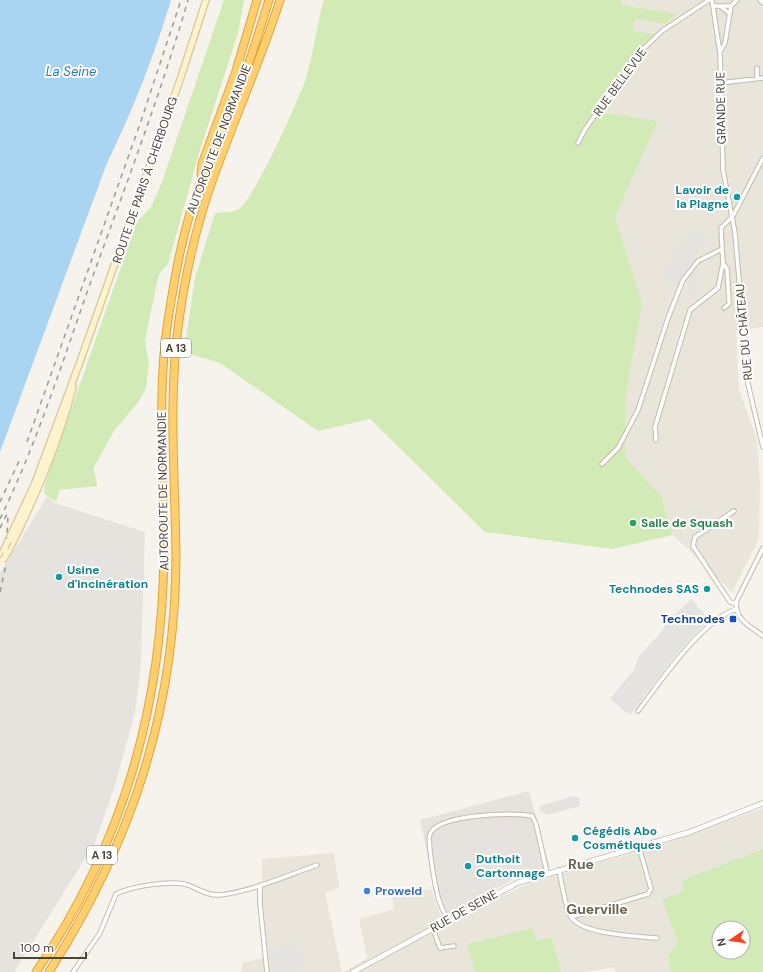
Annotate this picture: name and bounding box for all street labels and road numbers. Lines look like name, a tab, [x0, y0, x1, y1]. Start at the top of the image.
street label: RUE BELLEVUE	[590, 44, 650, 119]
street label: AUTOROUTE DE NORMANDIE	[183, 62, 255, 216]
street label: GRANDE RUE	[712, 71, 730, 144]
street label: ROUTE DE PARIS À CHERBOURG	[109, 94, 181, 266]
street label: RUE DU CHÂTEAU	[732, 283, 756, 381]
road number: A 13	[161, 339, 191, 357]
street label: AUTOROUTE DE NORMANDIE	[154, 411, 172, 571]
road number: A 13	[87, 846, 117, 864]
street label: RUE DE SEINE	[427, 886, 501, 936]

